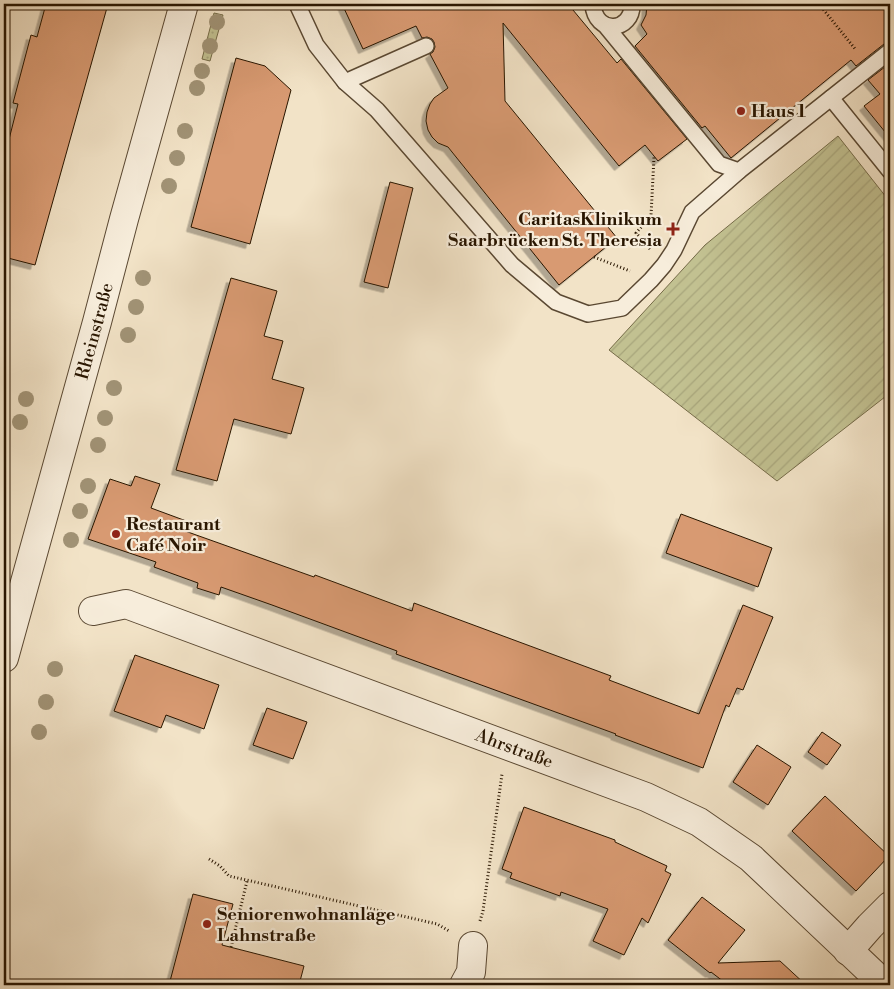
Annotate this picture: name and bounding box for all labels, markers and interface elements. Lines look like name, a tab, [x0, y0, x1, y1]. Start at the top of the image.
place label: Haus 1	[751, 100, 806, 123]
marker: Haus 1	[735, 105, 747, 117]
place label: CaritasKlinikum Saarbrücken St. Theresia	[448, 208, 663, 252]
marker: CaritasKlinikum Saarbrücken St. Theresia	[666, 222, 680, 236]
street label: Rheinstraße	[71, 280, 119, 382]
place label: Restaurant Café Noir	[126, 513, 221, 557]
marker: Restaurant Café Noir	[110, 528, 122, 540]
street label: Ahrstraße	[471, 723, 556, 774]
place label: Seniorenwohnanlage Lahnstraße	[217, 903, 396, 947]
marker: Seniorenwohnanlage Lahnstraße	[201, 918, 213, 930]

